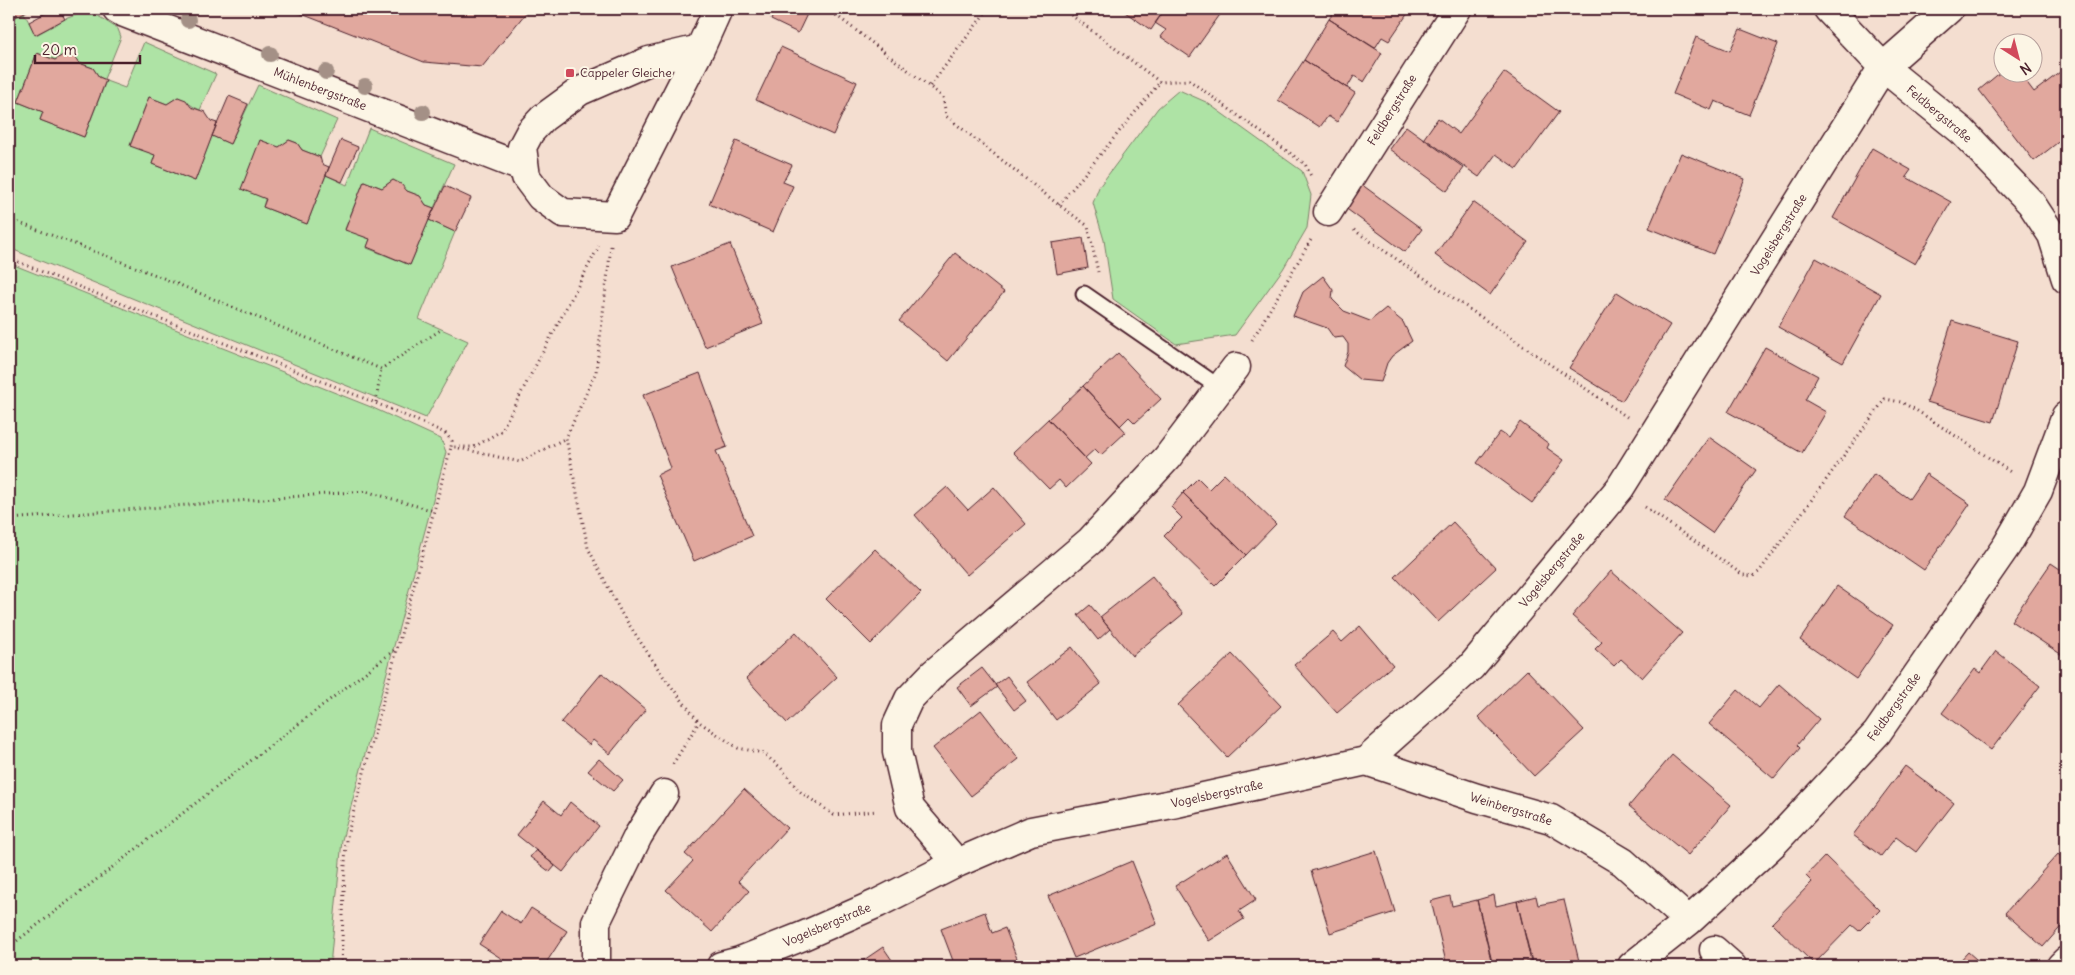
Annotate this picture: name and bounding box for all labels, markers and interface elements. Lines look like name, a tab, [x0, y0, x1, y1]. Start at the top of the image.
scale bar	[35, 32, 140, 64]
north arrow	[1992, 32, 2042, 82]
text: 20 m	[42, 40, 77, 59]
text: N	[2016, 58, 2035, 79]
street label: Mühlenbergstraße	[272, 64, 369, 113]
place label: Cappeler Gleiche	[580, 65, 672, 80]
marker: Cappeler Gleiche	[564, 67, 576, 79]
street label: Feldbergstraße	[1364, 71, 1419, 148]
street label: Feldbergstraße	[1903, 82, 1975, 145]
street label: Vogelsbergstraße	[1747, 191, 1810, 278]
street label: Vogelsbergstraße	[1516, 529, 1587, 610]
street label: Feldbergstraße	[1864, 670, 1923, 744]
street label: Vogelsbergstraße	[1169, 776, 1264, 811]
street label: Weinbergstraße	[1468, 789, 1554, 828]
street label: Vogelsbergstraße	[781, 899, 873, 950]

